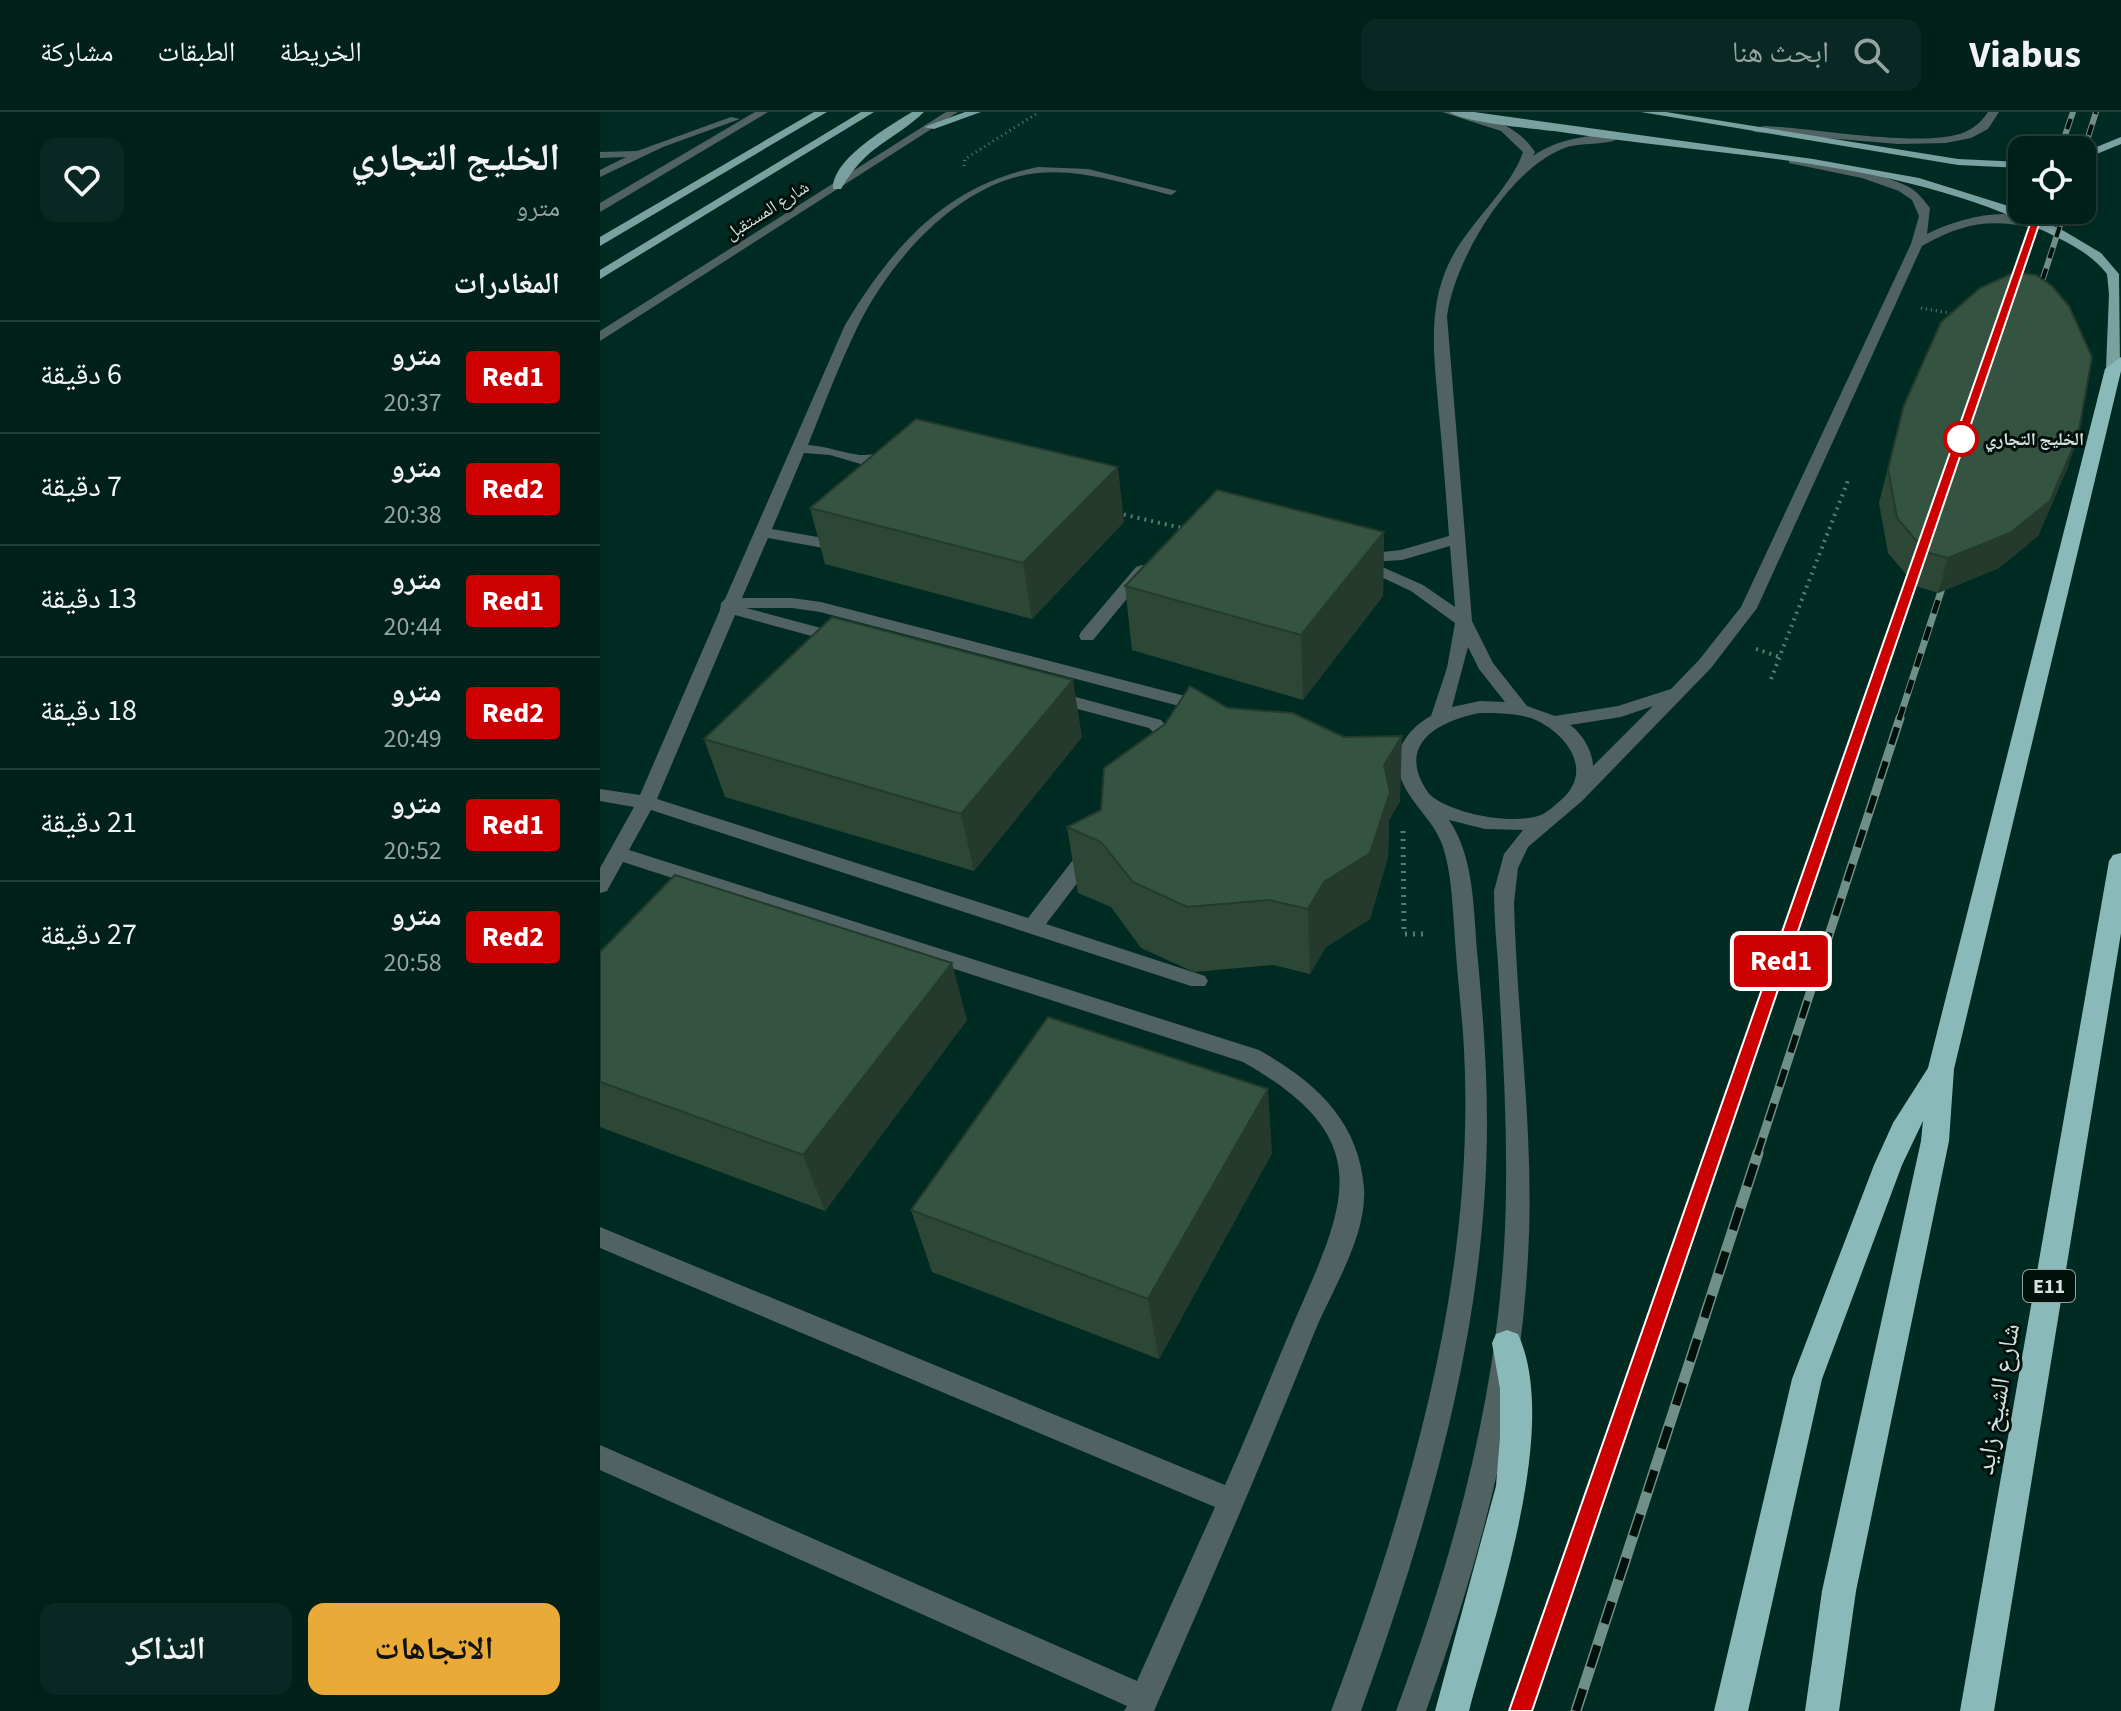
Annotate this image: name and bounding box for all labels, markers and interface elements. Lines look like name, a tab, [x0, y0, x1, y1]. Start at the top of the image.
search box	[1361, 19, 1921, 91]
text: Viabus	[1969, 28, 2081, 82]
text: ابحث هنا	[1732, 31, 1829, 74]
text: مشاركة	[40, 32, 114, 72]
text: الطبقات	[158, 32, 235, 72]
text: الخريطة	[279, 32, 362, 72]
icon: search	[1849, 33, 1893, 77]
text: الخليج التجاري	[351, 131, 560, 185]
map controls	[2008, 136, 2096, 224]
button: locate	[2008, 136, 2096, 224]
button: heart	[40, 138, 124, 222]
street label: شارع المستقبل	[721, 175, 814, 246]
text: مترو	[516, 189, 560, 226]
text: المغادرات	[453, 262, 560, 305]
text: مترو	[390, 334, 442, 377]
text: 6 دقيقة	[40, 353, 122, 396]
text: Red1	[482, 357, 544, 397]
text: 20:37	[384, 384, 442, 421]
marker: الخليج التجاري	[1944, 422, 1978, 456]
place label: الخليج التجاري	[1985, 427, 2084, 453]
text: مترو	[390, 446, 442, 489]
text: 7 دقيقة	[40, 465, 122, 508]
text: Red2	[482, 469, 544, 509]
text: 20:38	[384, 496, 442, 533]
text: مترو	[390, 558, 442, 601]
text: 13 دقيقة	[40, 577, 137, 620]
text: Red1	[482, 581, 544, 621]
text: 20:44	[384, 608, 442, 645]
text: مترو	[390, 670, 442, 713]
text: 18 دقيقة	[40, 689, 137, 732]
text: Red2	[482, 693, 544, 733]
text: 20:49	[384, 720, 442, 757]
text: مترو	[390, 782, 442, 825]
text: 21 دقيقة	[40, 801, 137, 844]
text: Red1	[482, 805, 544, 845]
text: 20:52	[384, 832, 442, 869]
text: مترو	[390, 894, 442, 937]
text: 27 دقيقة	[40, 913, 137, 956]
text: Red2	[482, 917, 544, 957]
line badge: Red1	[1725, 935, 1837, 987]
text: Red1	[1750, 941, 1812, 981]
text: 20:58	[384, 944, 442, 981]
road number: E11	[2023, 1270, 2075, 1302]
street label: شارع الشيخ زايد	[1966, 1321, 2029, 1478]
button: التذاكر	[40, 1603, 292, 1695]
button: الاتجاهات	[308, 1603, 560, 1695]

